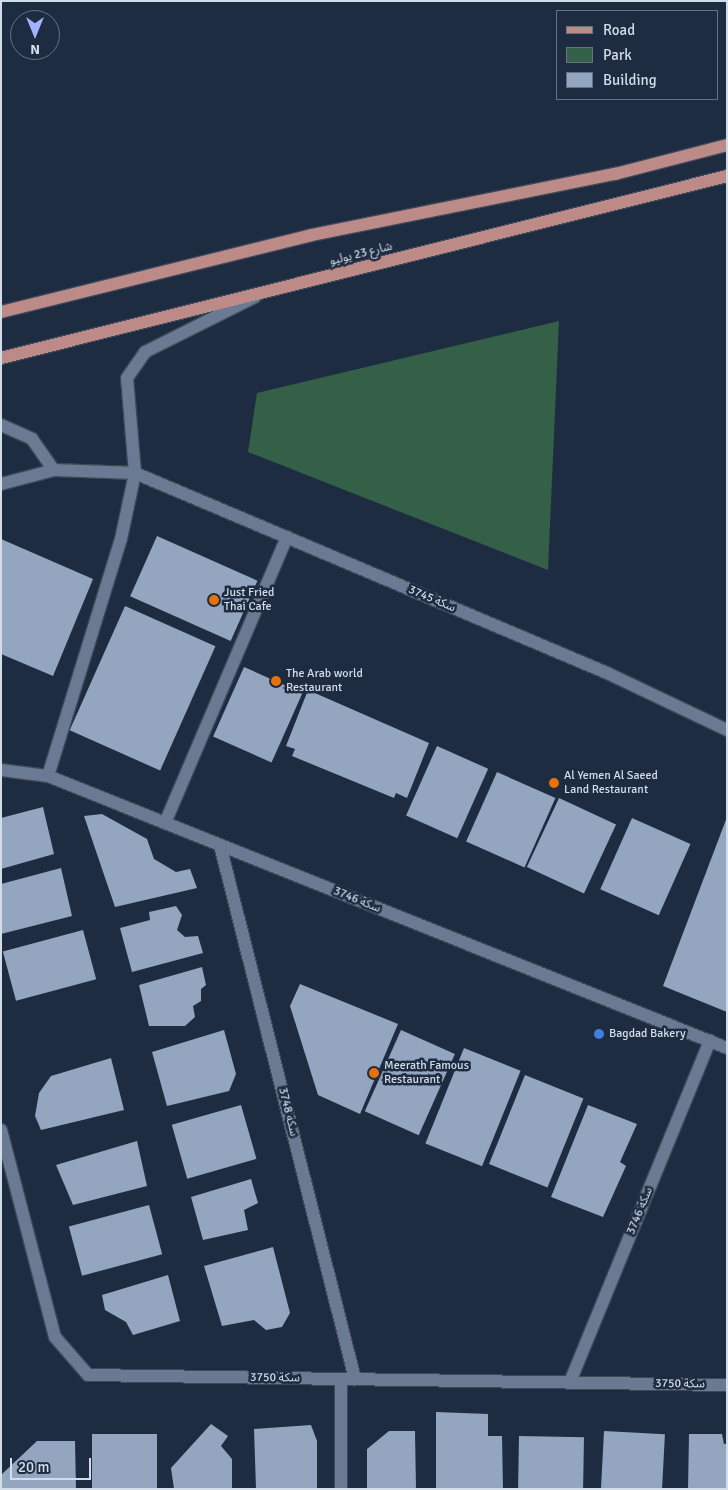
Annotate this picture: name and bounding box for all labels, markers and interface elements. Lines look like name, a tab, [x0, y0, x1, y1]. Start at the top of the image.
north arrow	[10, 10, 60, 60]
legend	[556, 10, 718, 100]
text: Road	[603, 21, 635, 39]
text: N	[30, 41, 40, 58]
text: Park	[603, 46, 632, 64]
text: Building	[603, 71, 657, 89]
street label: شارع 23 يوليو	[328, 239, 394, 269]
street label: سكة 3745	[406, 583, 458, 615]
place label: Just Fried Thai Cafe	[224, 586, 274, 614]
marker: Just Fried Thai Cafe	[208, 594, 220, 606]
place label: The Arab world Restaurant	[286, 667, 363, 695]
marker: The Arab world Restaurant	[270, 675, 282, 687]
place label: Al Yemen Al Saeed Land Restaurant	[564, 769, 658, 797]
marker: Al Yemen Al Saeed Land Restaurant	[548, 777, 560, 789]
street label: سكة 3746	[331, 884, 383, 916]
place label: Bagdad Bakery	[609, 1027, 685, 1041]
marker: Bagdad Bakery	[593, 1028, 605, 1040]
place label: Meerath Famous Restaurant	[384, 1059, 469, 1087]
marker: Meerath Famous Restaurant	[368, 1067, 380, 1079]
street label: سكة 3748	[275, 1086, 301, 1138]
street label: سكة 3746	[624, 1185, 656, 1237]
street label: سكة 3750	[250, 1370, 300, 1386]
street label: سكة 3750	[655, 1376, 705, 1392]
scale bar	[12, 1448, 94, 1480]
text: 20 m	[18, 1458, 49, 1476]

